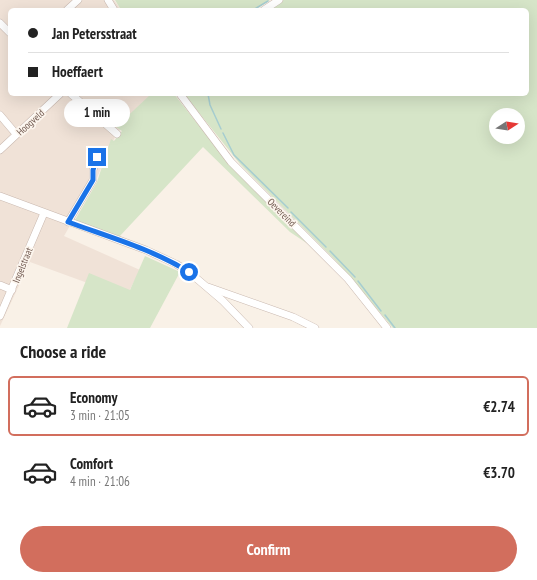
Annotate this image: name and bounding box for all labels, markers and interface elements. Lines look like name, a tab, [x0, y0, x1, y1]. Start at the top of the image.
text: Jan Petersstraat	[52, 24, 137, 43]
text: Hoeffaert	[52, 62, 103, 81]
callout: 1 min	[64, 99, 130, 127]
text: 1 min	[84, 104, 110, 121]
street label: Hoogveld	[14, 107, 47, 138]
north arrow	[489, 108, 525, 144]
map controls	[489, 108, 525, 144]
route end	[88, 148, 106, 166]
street label: Oevereind	[265, 195, 299, 229]
street label: Ingelstraat	[9, 245, 36, 285]
route start	[180, 263, 198, 281]
text: Choose a ride	[20, 340, 106, 363]
icon: car	[22, 388, 58, 424]
text: Economy	[70, 388, 118, 407]
text: €2.74	[483, 397, 515, 416]
text: 3 min · 21:05	[70, 407, 130, 424]
icon: car	[22, 454, 58, 490]
text: Comfort	[70, 454, 113, 473]
text: €3.70	[483, 463, 515, 482]
text: 4 min · 21:06	[70, 473, 130, 490]
button: Confirm	[20, 526, 517, 572]

